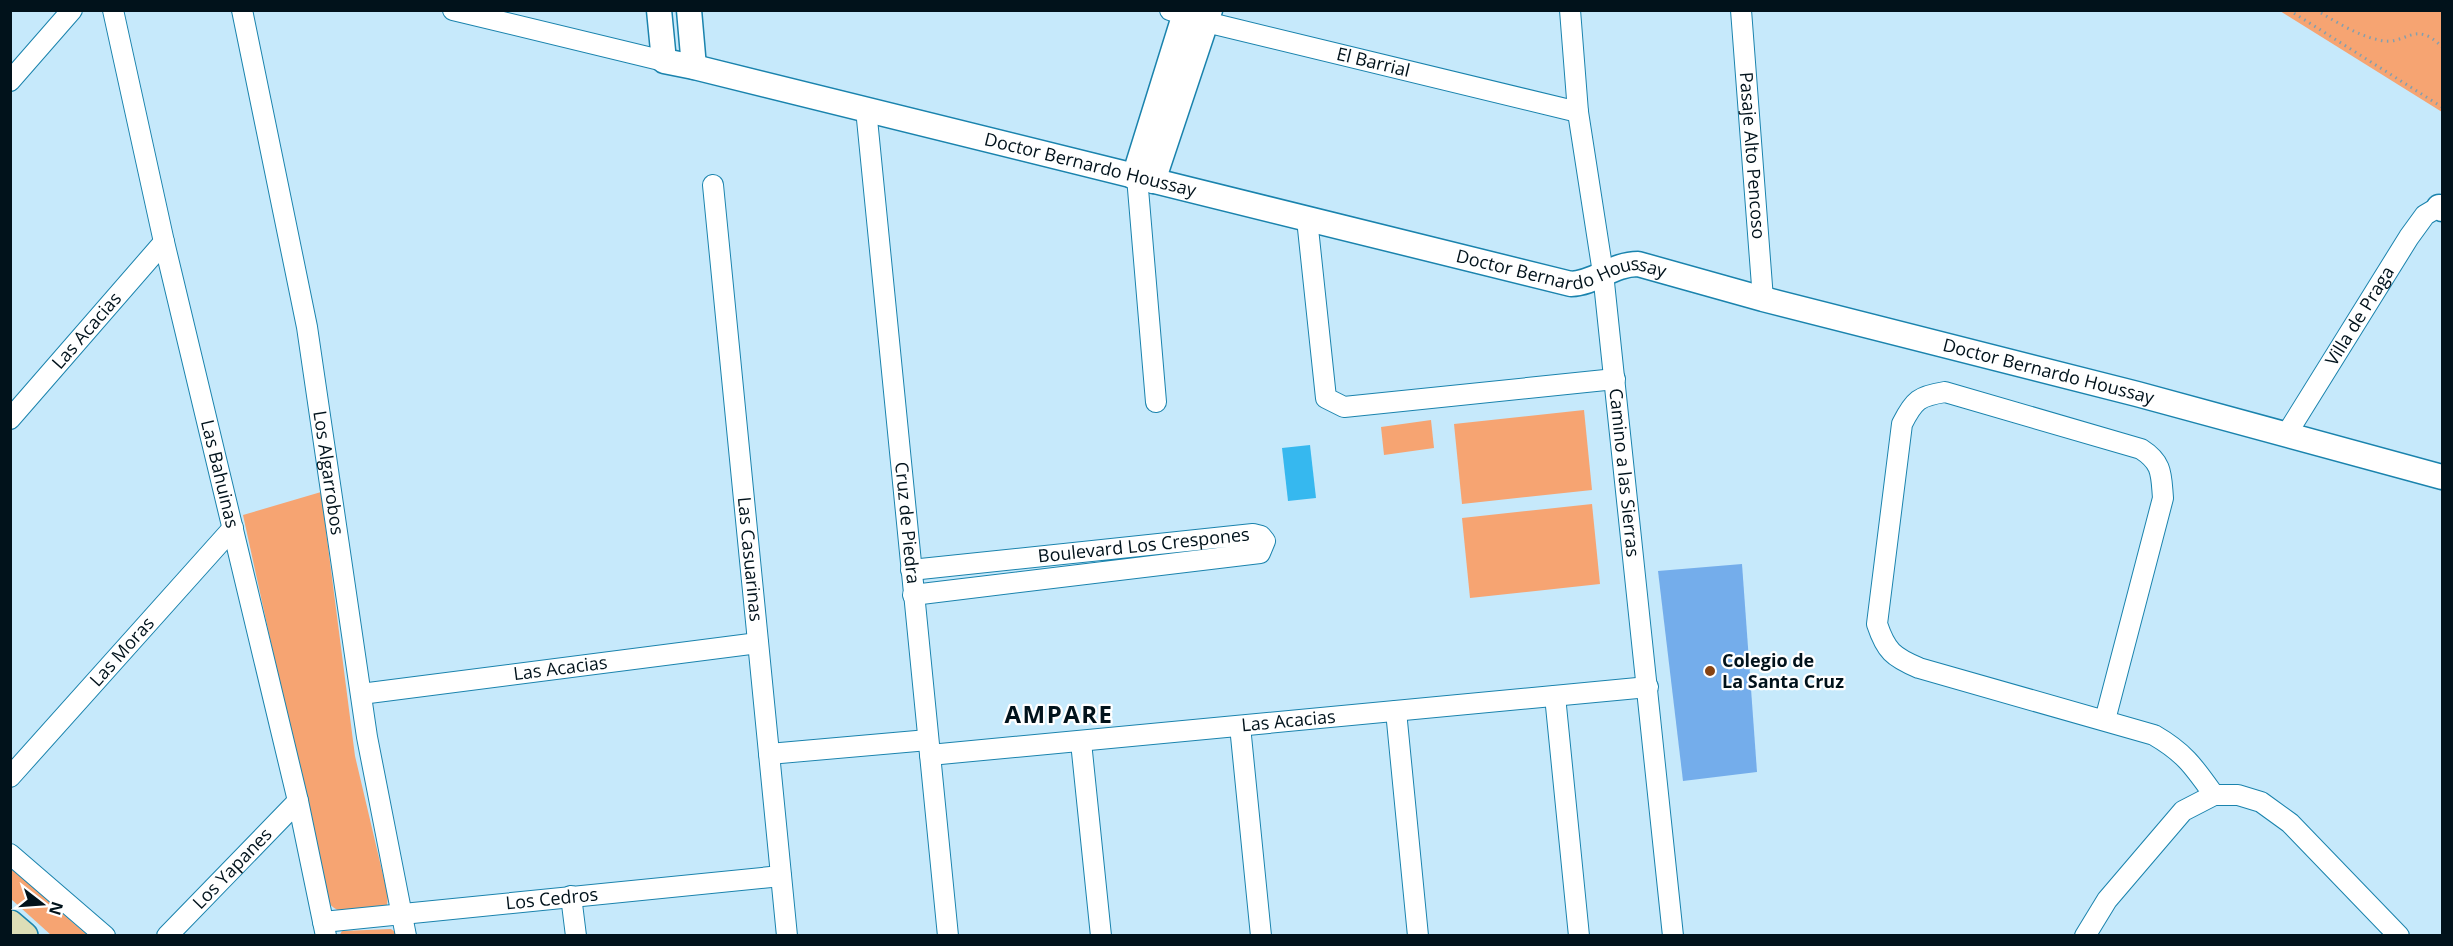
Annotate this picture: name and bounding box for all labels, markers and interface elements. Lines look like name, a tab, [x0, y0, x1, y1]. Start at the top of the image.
street label: El Barrial	[1334, 41, 1413, 82]
street label: Pasaje Alto Pencoso	[1735, 71, 1771, 240]
street label: Doctor Bernardo Houssay	[982, 126, 1200, 202]
street label: Doctor Bernardo Houssay	[1454, 243, 1670, 295]
street label: Villa de Praga	[2319, 261, 2399, 370]
street label: Las Acacias	[46, 287, 126, 374]
street label: Doctor Bernardo Houssay	[1940, 332, 2158, 409]
street label: Camino a las Sierras	[1604, 387, 1646, 558]
street label: Los Algarrobos	[308, 409, 350, 536]
street label: Las Bahuinas	[196, 417, 245, 530]
street label: Cruz de Piedra	[890, 461, 926, 585]
street label: Las Casuarinas	[733, 496, 769, 623]
street label: Boulevard Los Crespones	[1037, 521, 1251, 568]
street label: Las Moras	[84, 611, 159, 691]
place label: Colegio de La Santa Cruz	[1722, 648, 1844, 693]
street label: Las Acacias	[512, 649, 609, 685]
marker: Colegio de La Santa Cruz	[1703, 664, 1717, 678]
district label: AMPARE	[1004, 697, 1114, 730]
street label: Las Acacias	[1240, 704, 1336, 736]
street label: Los Yapanes	[187, 822, 277, 914]
north arrow	[12, 874, 72, 934]
street label: Los Cedros	[504, 881, 599, 915]
text: N	[44, 899, 69, 918]

